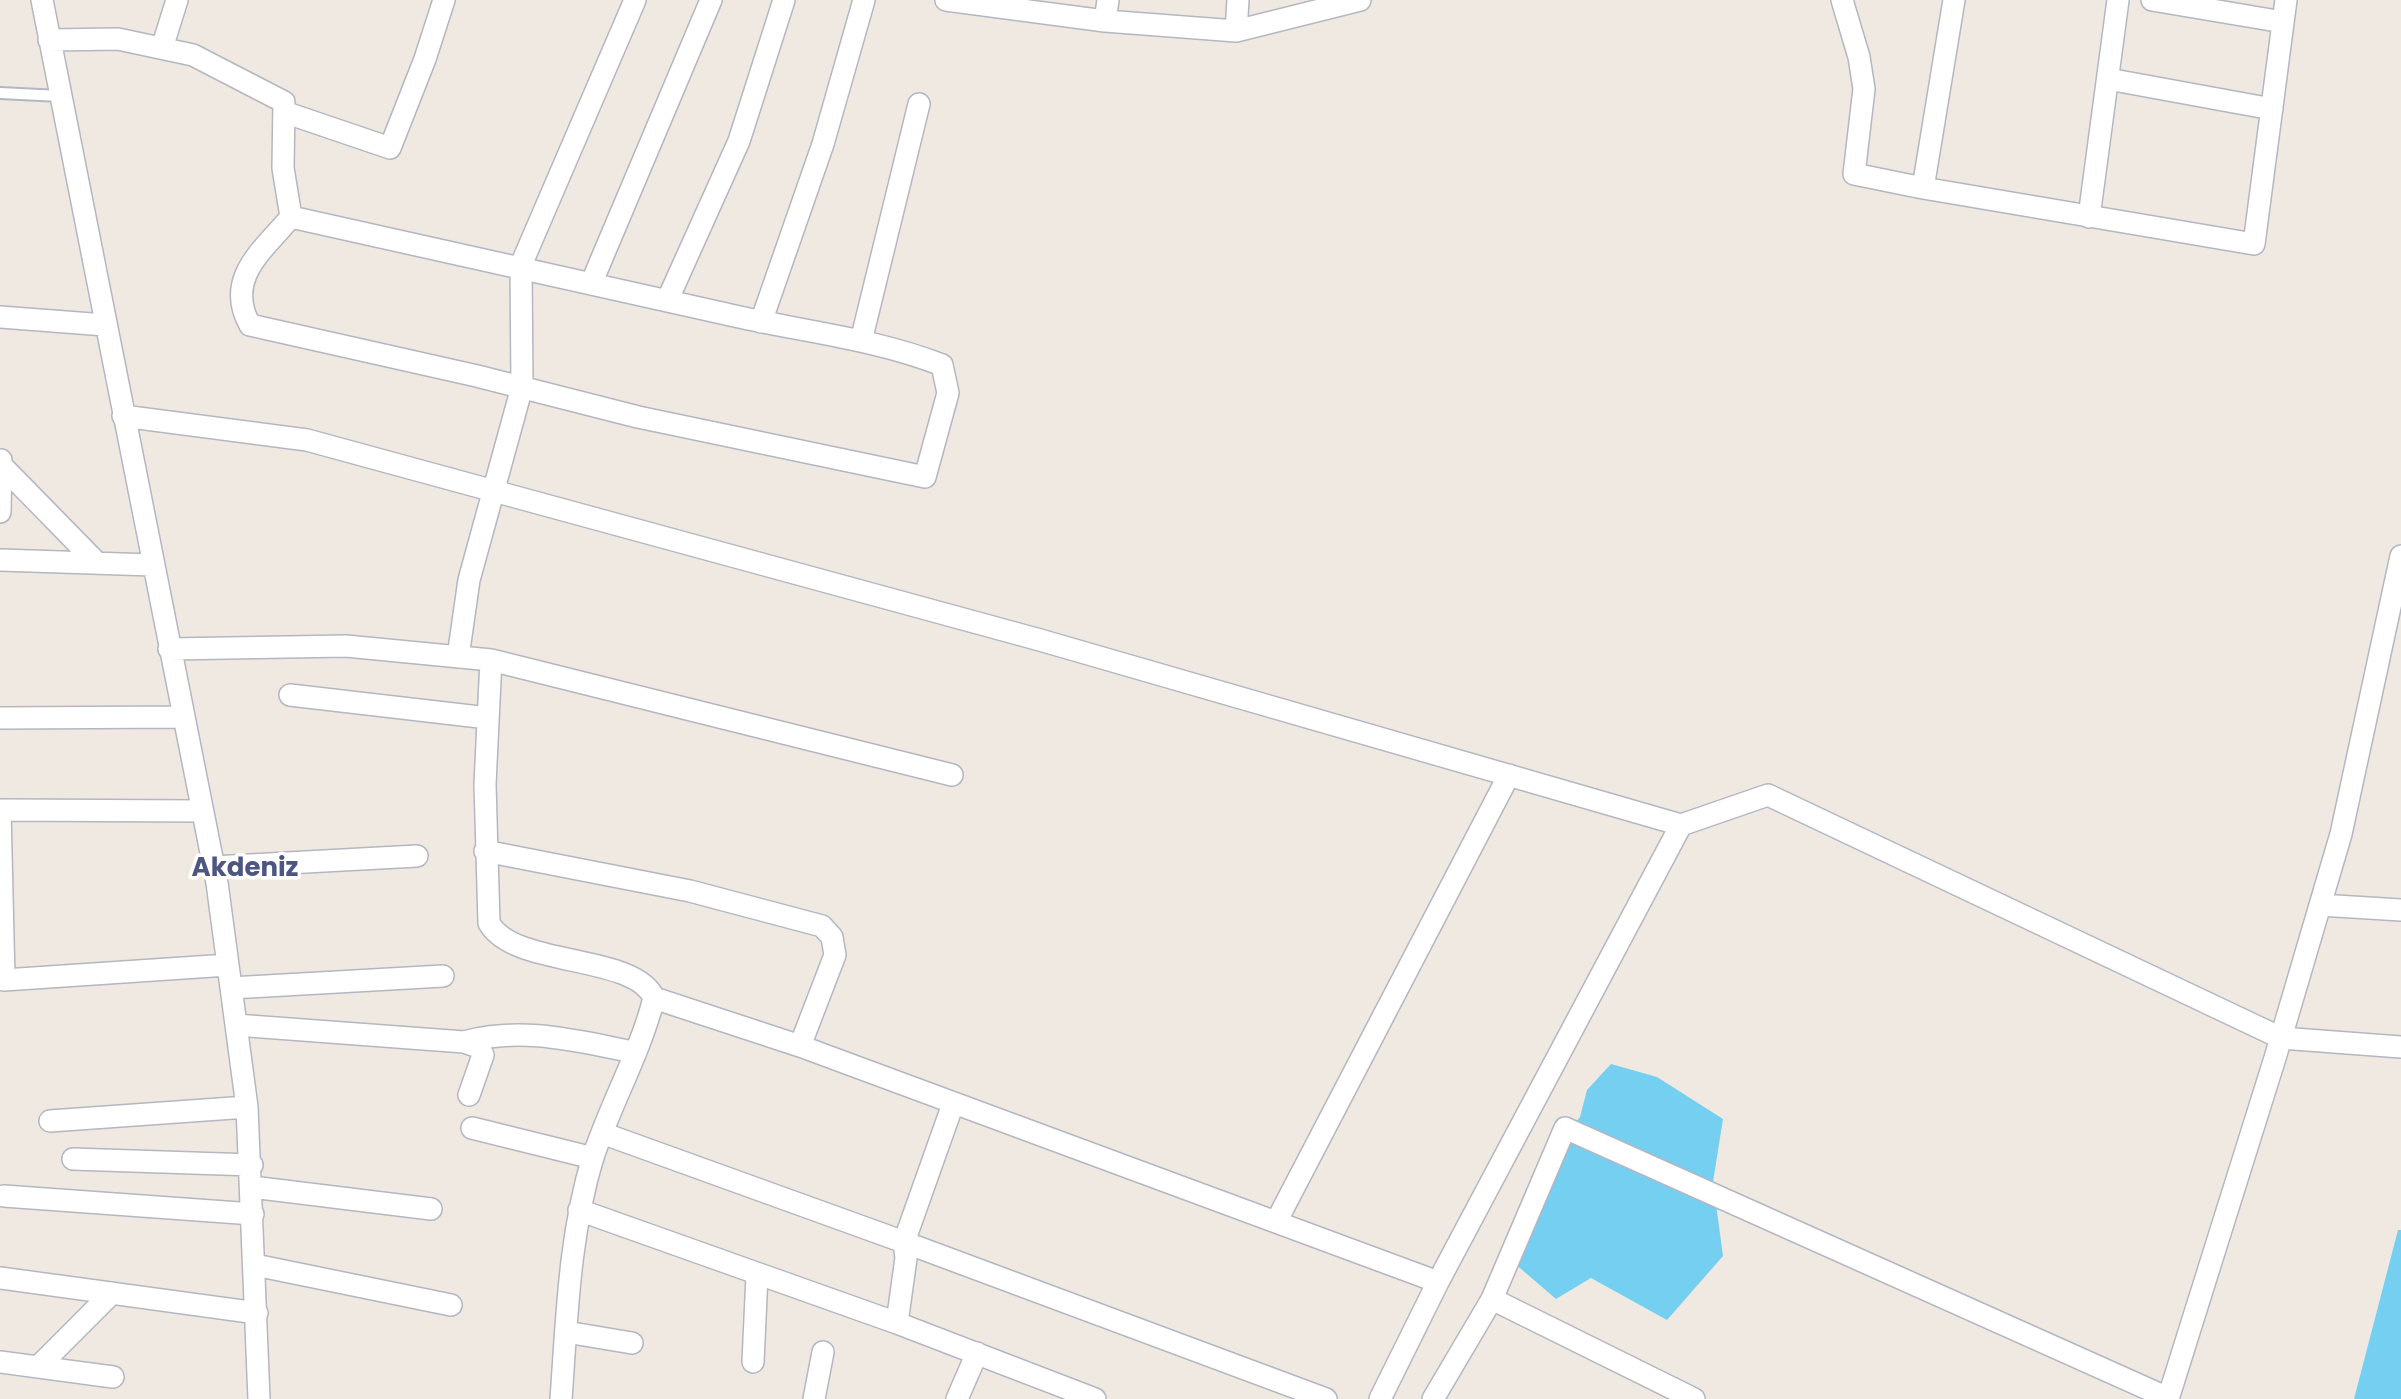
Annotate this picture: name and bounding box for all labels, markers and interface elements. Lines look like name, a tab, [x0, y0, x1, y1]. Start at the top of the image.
district label: Akdeniz	[192, 853, 298, 885]

